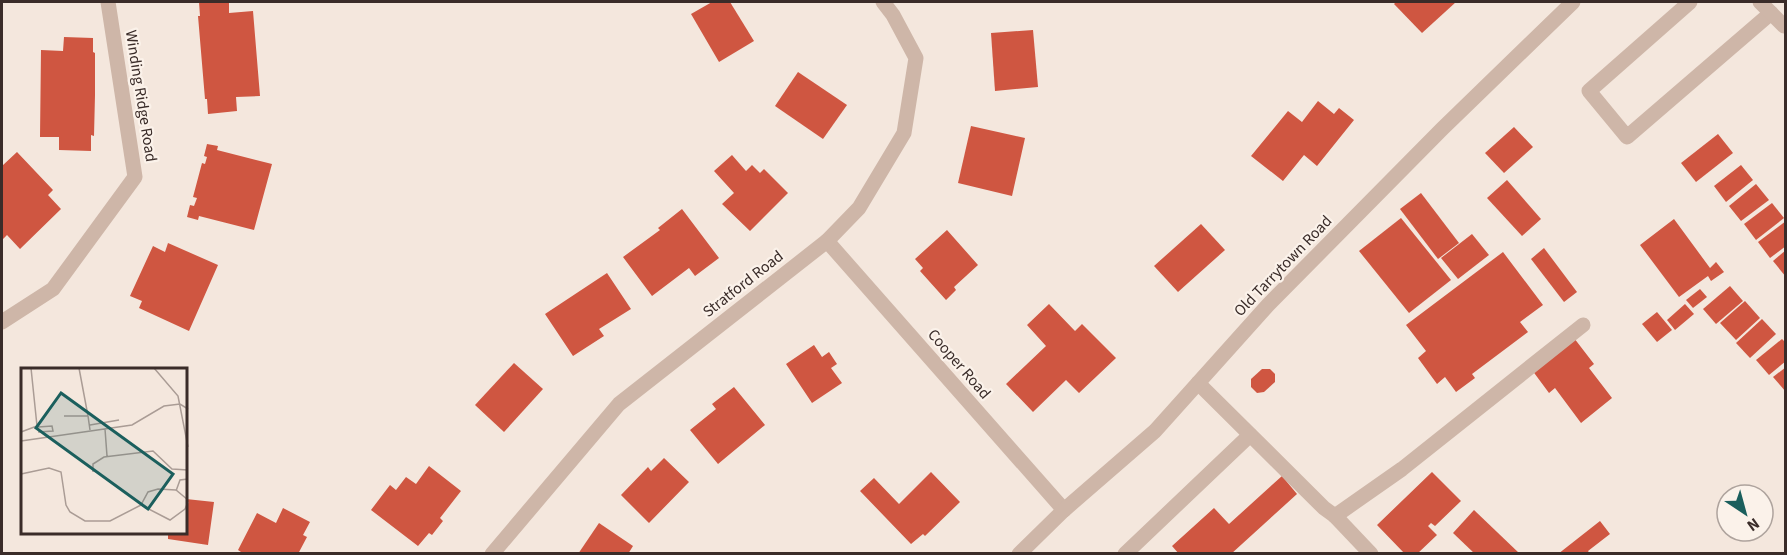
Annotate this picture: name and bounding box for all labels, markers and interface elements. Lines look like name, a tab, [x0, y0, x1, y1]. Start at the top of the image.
street label: Winding Ridge Road	[120, 28, 162, 164]
street label: Old Tarrytown Road	[1229, 211, 1337, 321]
street label: Stratford Road	[698, 246, 788, 322]
street label: Cooper Road	[922, 324, 996, 404]
inset map	[21, 368, 188, 534]
north arrow	[1715, 483, 1775, 543]
text: N	[1742, 512, 1764, 536]

